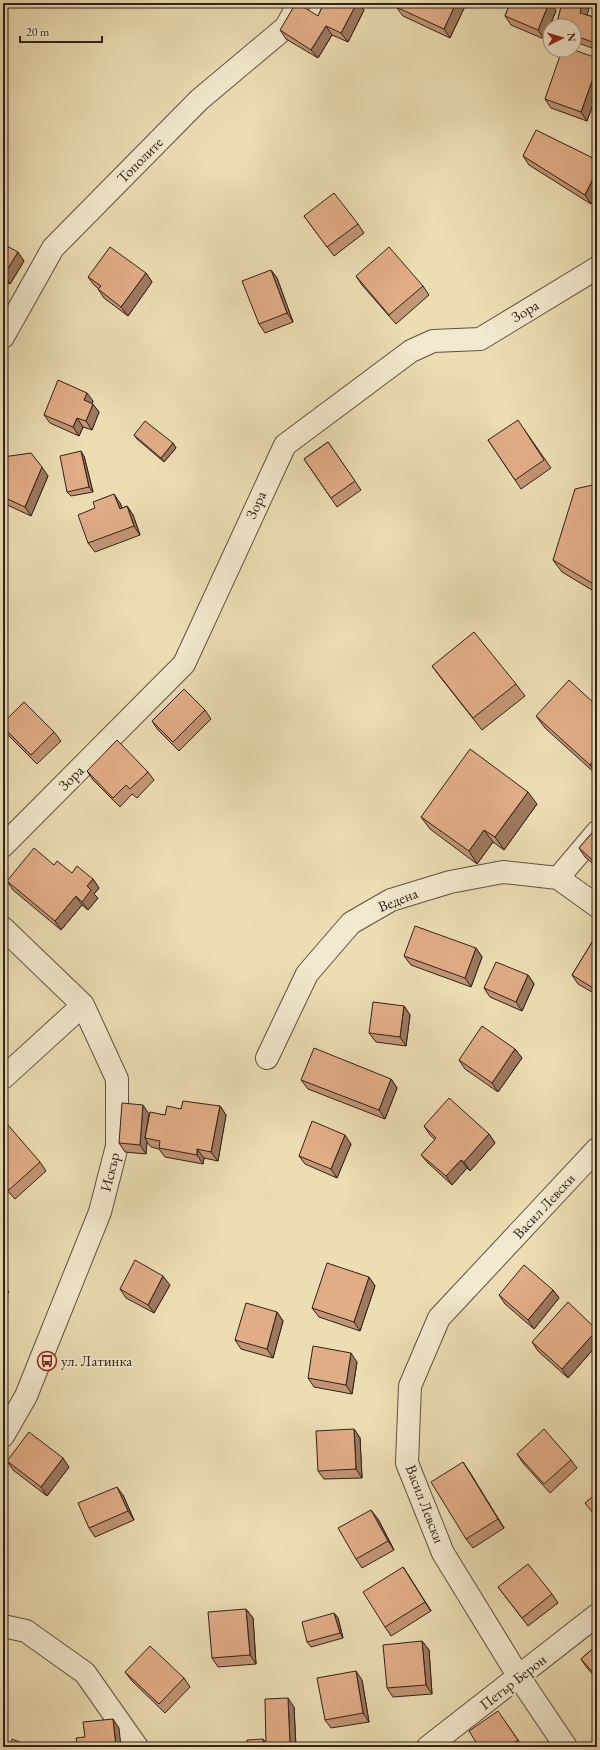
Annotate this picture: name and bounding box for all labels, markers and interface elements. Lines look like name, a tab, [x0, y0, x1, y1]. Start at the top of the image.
scale bar	[20, 18, 102, 44]
north arrow	[542, 18, 582, 58]
text: 20 m	[26, 24, 50, 40]
text: N	[565, 32, 579, 42]
street label: Тополите	[113, 132, 167, 187]
street label: Зора	[508, 295, 542, 326]
street label: Зора	[241, 488, 270, 522]
street label: Зора	[54, 761, 87, 794]
street label: Ведена	[375, 883, 420, 916]
street label: Искър	[95, 1150, 124, 1193]
street label: Васил Левски	[509, 1169, 579, 1242]
bus stop icon: ул. Латинка	[36, 1350, 58, 1372]
place label: ул. Латинка	[61, 1351, 132, 1370]
street label: Васил Левски	[402, 1462, 449, 1546]
street label: Петър Берон	[475, 1649, 550, 1714]

